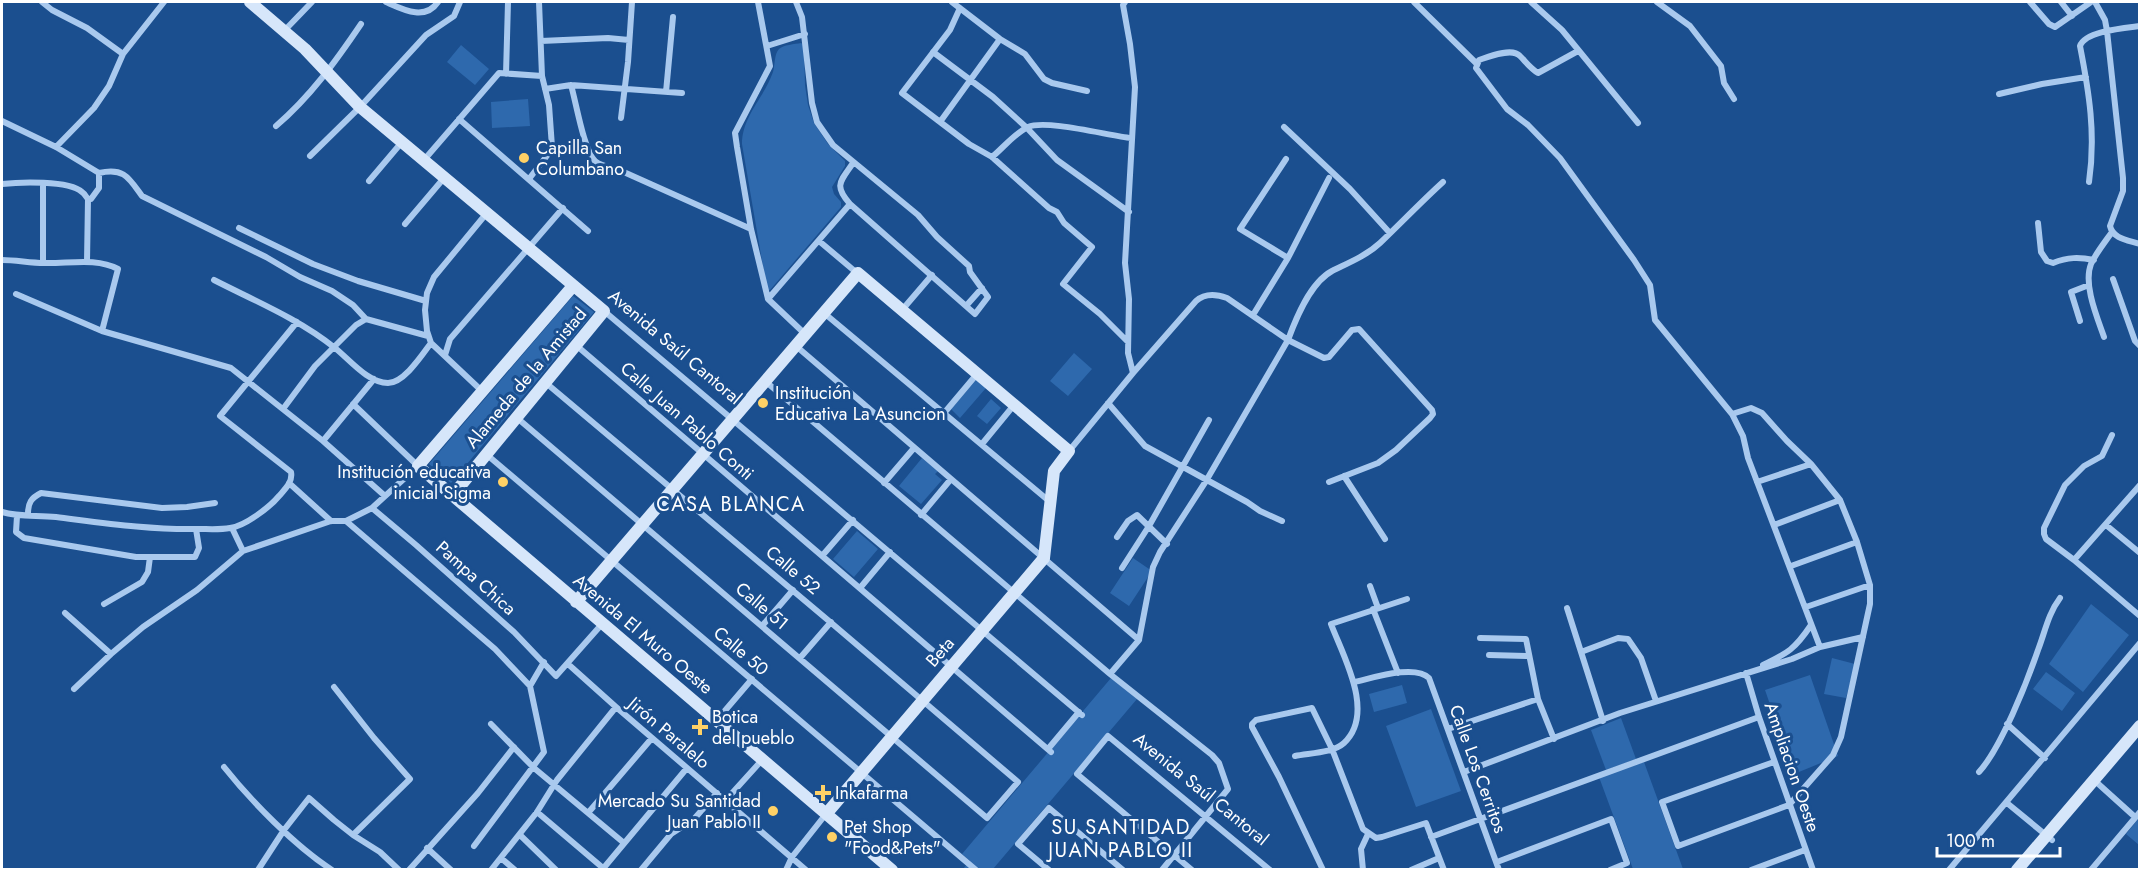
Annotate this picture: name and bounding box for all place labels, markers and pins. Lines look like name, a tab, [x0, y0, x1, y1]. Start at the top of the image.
place label: Capilla San Columbano	[536, 135, 624, 182]
marker: Capilla San Columbano	[517, 151, 531, 165]
place label: Institución Educativa La Asuncion	[775, 380, 946, 427]
marker: Institución Educativa La Asuncion	[756, 396, 770, 410]
place label: Institución educativa inicial Sigma	[337, 459, 491, 506]
marker: Institución educativa inicial Sigma	[496, 475, 510, 489]
place label: Botica del pueblo	[712, 704, 794, 751]
marker: Botica del pueblo	[693, 720, 707, 734]
place label: Inkafarma	[835, 780, 908, 806]
marker: Inkafarma	[816, 786, 830, 800]
place label: Mercado Su Santidad Juan Pablo II	[598, 788, 761, 835]
marker: Mercado Su Santidad Juan Pablo II	[766, 804, 780, 818]
place label: Pet Shop "Food&Pets"	[844, 814, 941, 861]
marker: Pet Shop "Food&Pets"	[825, 830, 839, 844]

